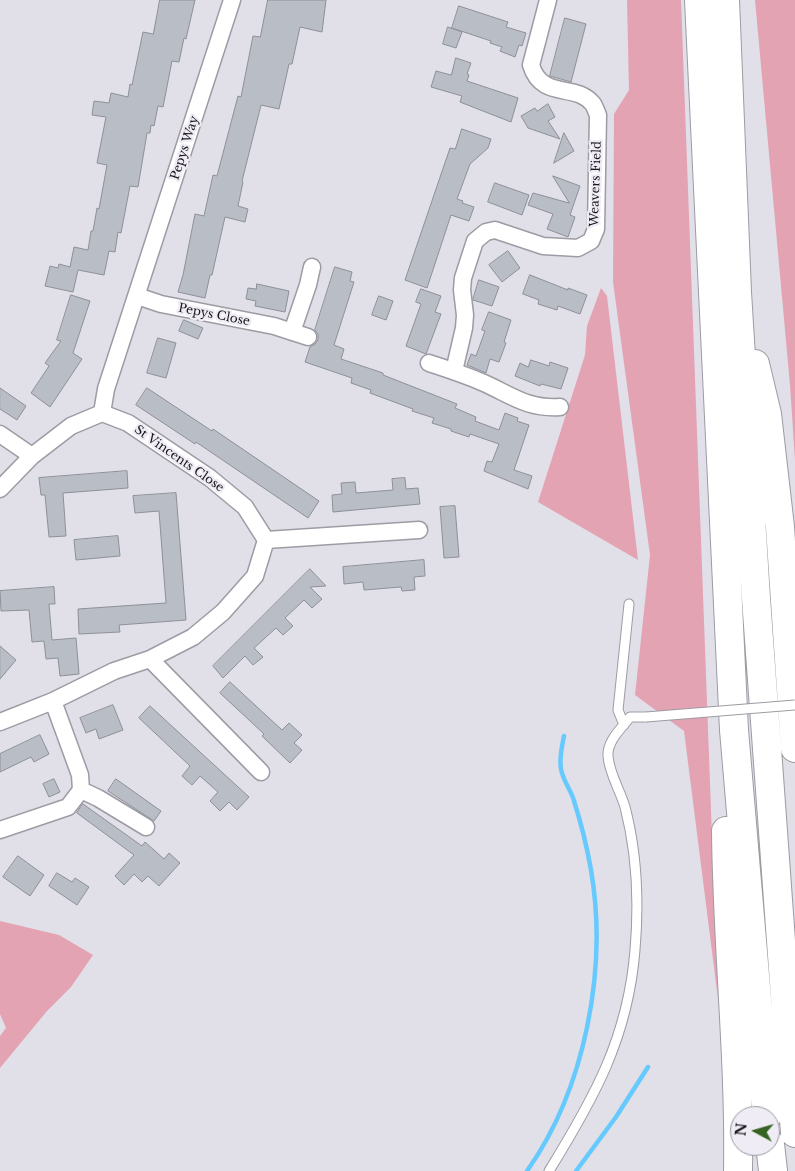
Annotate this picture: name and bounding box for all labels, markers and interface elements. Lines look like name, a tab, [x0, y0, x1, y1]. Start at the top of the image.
street label: Pepys Way	[168, 114, 202, 182]
street label: Weavers Field	[587, 141, 605, 227]
street label: Pepys Close	[177, 301, 251, 329]
street label: St Vincents Close	[131, 423, 227, 495]
north arrow	[730, 1106, 780, 1156]
text: N	[731, 1122, 751, 1137]

